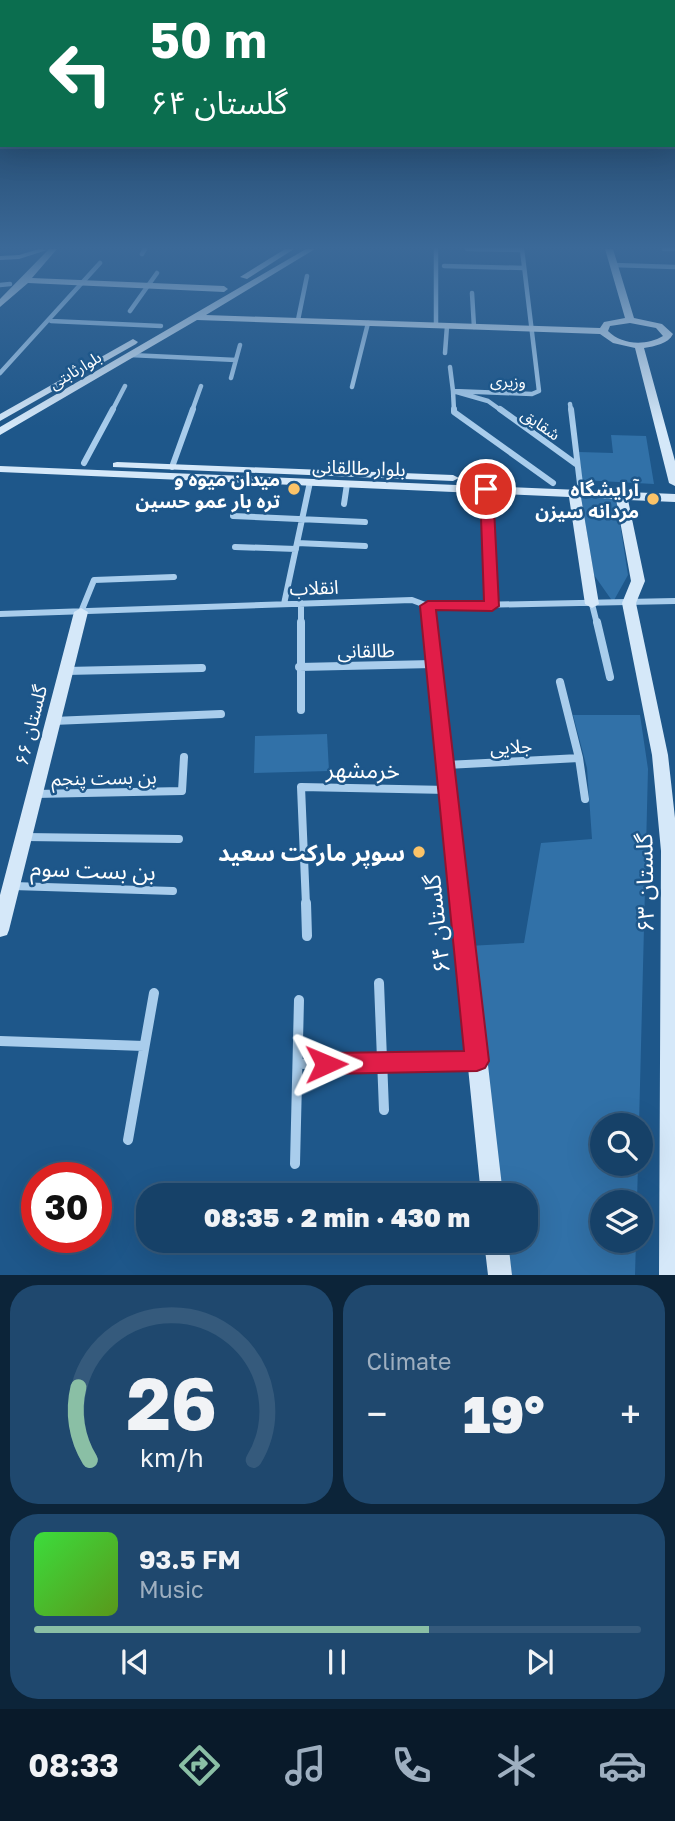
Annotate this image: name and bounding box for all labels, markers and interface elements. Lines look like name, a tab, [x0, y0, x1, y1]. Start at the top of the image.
text: 50 m	[150, 10, 267, 69]
icon: left	[35, 28, 126, 119]
text: گلستان ۶۴	[150, 83, 288, 121]
street label: بلوارثابتی	[45, 347, 105, 393]
street label: وزیری	[490, 370, 526, 392]
street label: شقایق	[517, 404, 564, 445]
street label: بلوار طالقانی	[312, 454, 406, 481]
pin	[456, 459, 516, 519]
place label: میدان میوه و تره بار عمو حسین	[136, 467, 280, 513]
icon: arrive	[467, 470, 505, 508]
place label: آرایشگاه مردانه سیزن	[535, 477, 640, 523]
marker: میدان میوه و تره بار عمو حسین	[286, 481, 302, 497]
marker: آرایشگاه مردانه سیزن	[645, 491, 661, 507]
street label: انقلاب	[289, 575, 339, 600]
street label: طالقانی	[337, 638, 395, 663]
street label: گلستان ۶۶	[9, 681, 51, 767]
street label: جلایی	[489, 733, 533, 760]
street label: خرمشهر	[325, 754, 400, 785]
street label: بن بست پنجم	[51, 765, 157, 793]
street label: گلستان ۶۳	[629, 833, 659, 933]
place label: سوپر مارکت سعید	[218, 838, 405, 869]
marker: سوپر مارکت سعید	[411, 844, 427, 860]
street label: بن بست سوم	[30, 853, 156, 890]
street label: گلستان ۶۴	[417, 873, 455, 975]
position arrow	[289, 1027, 363, 1101]
map controls	[590, 1113, 653, 1253]
button: search	[590, 1113, 653, 1176]
speed limit sign: 30	[21, 1162, 112, 1253]
button: layers	[590, 1190, 653, 1253]
text: 08:35 · 2 min · 430 m	[204, 1202, 470, 1233]
text: Climate	[367, 1347, 451, 1375]
text: 26	[126, 1360, 217, 1447]
text: 19°	[463, 1382, 545, 1444]
text: −	[367, 1391, 387, 1436]
text: +	[620, 1391, 641, 1436]
text: km/h	[139, 1442, 203, 1473]
text: 93.5 FM	[139, 1544, 241, 1575]
text: Music	[139, 1575, 204, 1603]
icon: previous	[116, 1643, 154, 1681]
icon: pause	[318, 1643, 356, 1681]
icon: next	[521, 1643, 559, 1681]
icon: directions	[175, 1741, 224, 1790]
icon: music	[281, 1741, 330, 1790]
icon: phone	[387, 1741, 436, 1790]
icon: climate	[492, 1741, 541, 1790]
icon: car	[598, 1741, 647, 1790]
text: 08:33	[28, 1746, 119, 1784]

